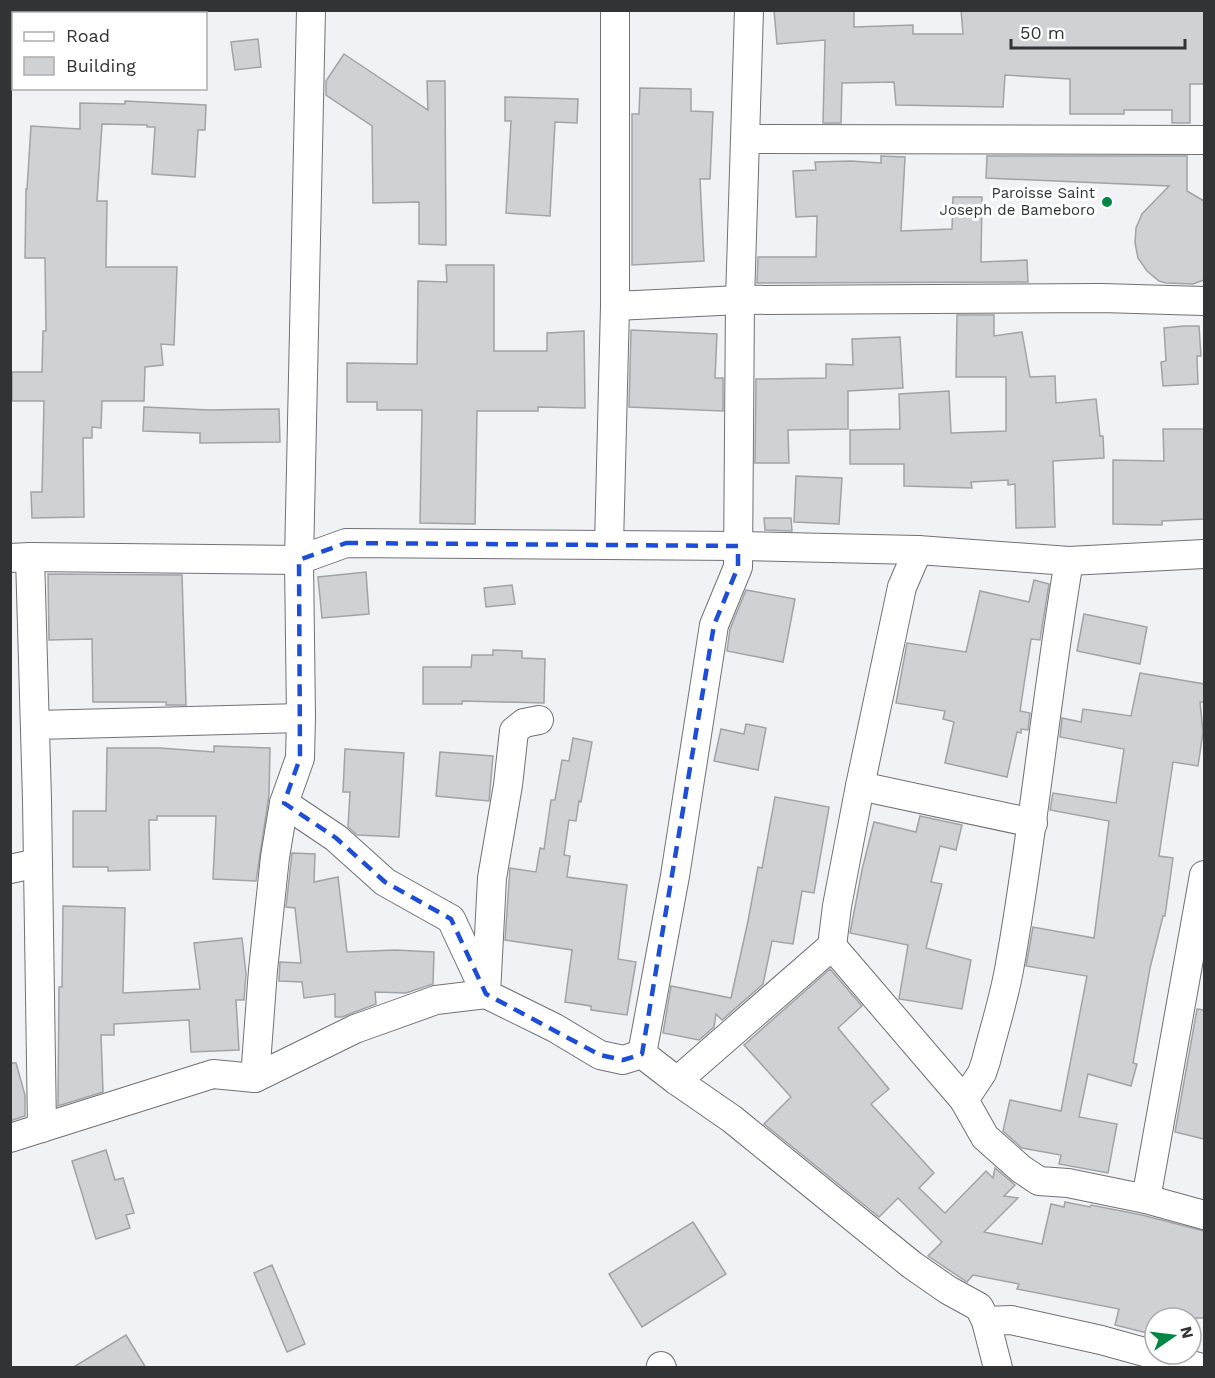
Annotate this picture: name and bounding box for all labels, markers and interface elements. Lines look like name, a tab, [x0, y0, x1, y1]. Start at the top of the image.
legend	[12, 12, 207, 90]
scale bar	[1011, 12, 1185, 50]
text: 50 m	[1020, 22, 1065, 43]
text: Road	[66, 25, 110, 46]
text: Building	[66, 55, 136, 76]
place label: Paroisse Saint Joseph de Bameboro	[940, 184, 1096, 219]
marker: Paroisse Saint Joseph de Bameboro	[1100, 195, 1114, 209]
north arrow	[1143, 1306, 1203, 1366]
text: N	[1176, 1324, 1198, 1341]

